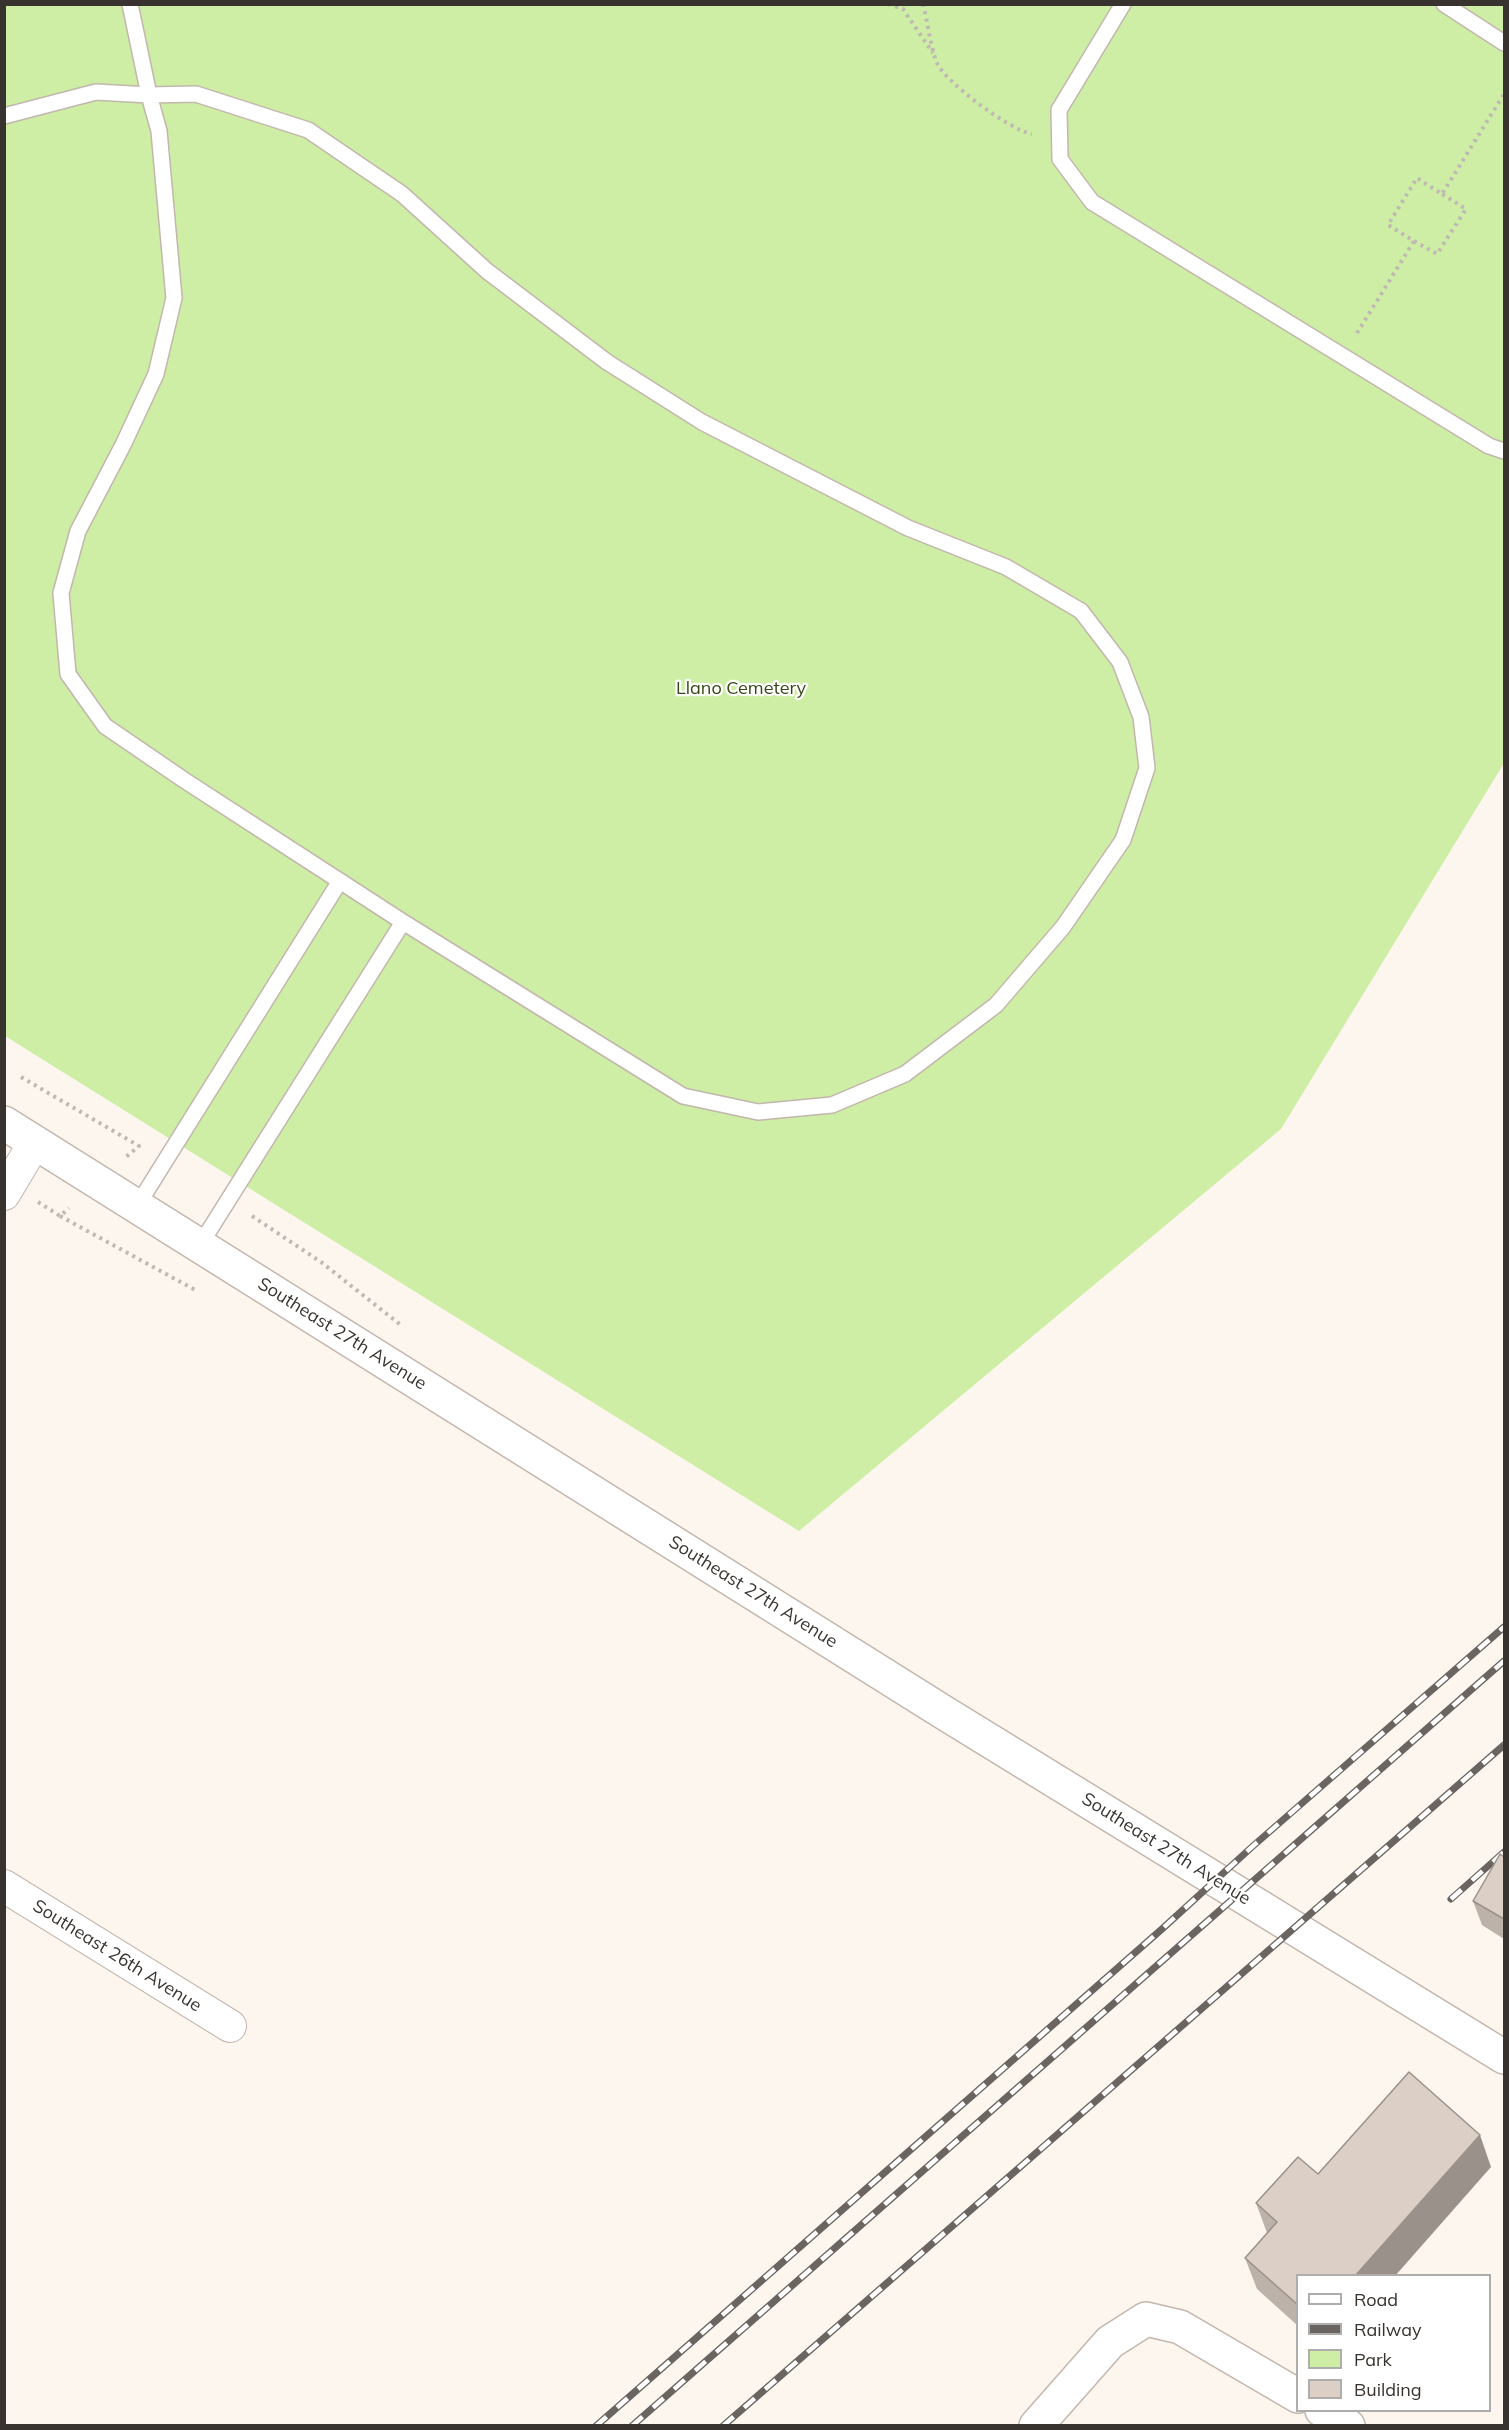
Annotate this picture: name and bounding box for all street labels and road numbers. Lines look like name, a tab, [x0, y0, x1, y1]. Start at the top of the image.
street label: Southeast 27th Avenue	[254, 1273, 430, 1395]
street label: Southeast 27th Avenue	[665, 1531, 841, 1653]
street label: Southeast 27th Avenue	[1078, 1788, 1254, 1910]
street label: Southeast 26th Avenue	[29, 1895, 205, 2017]

